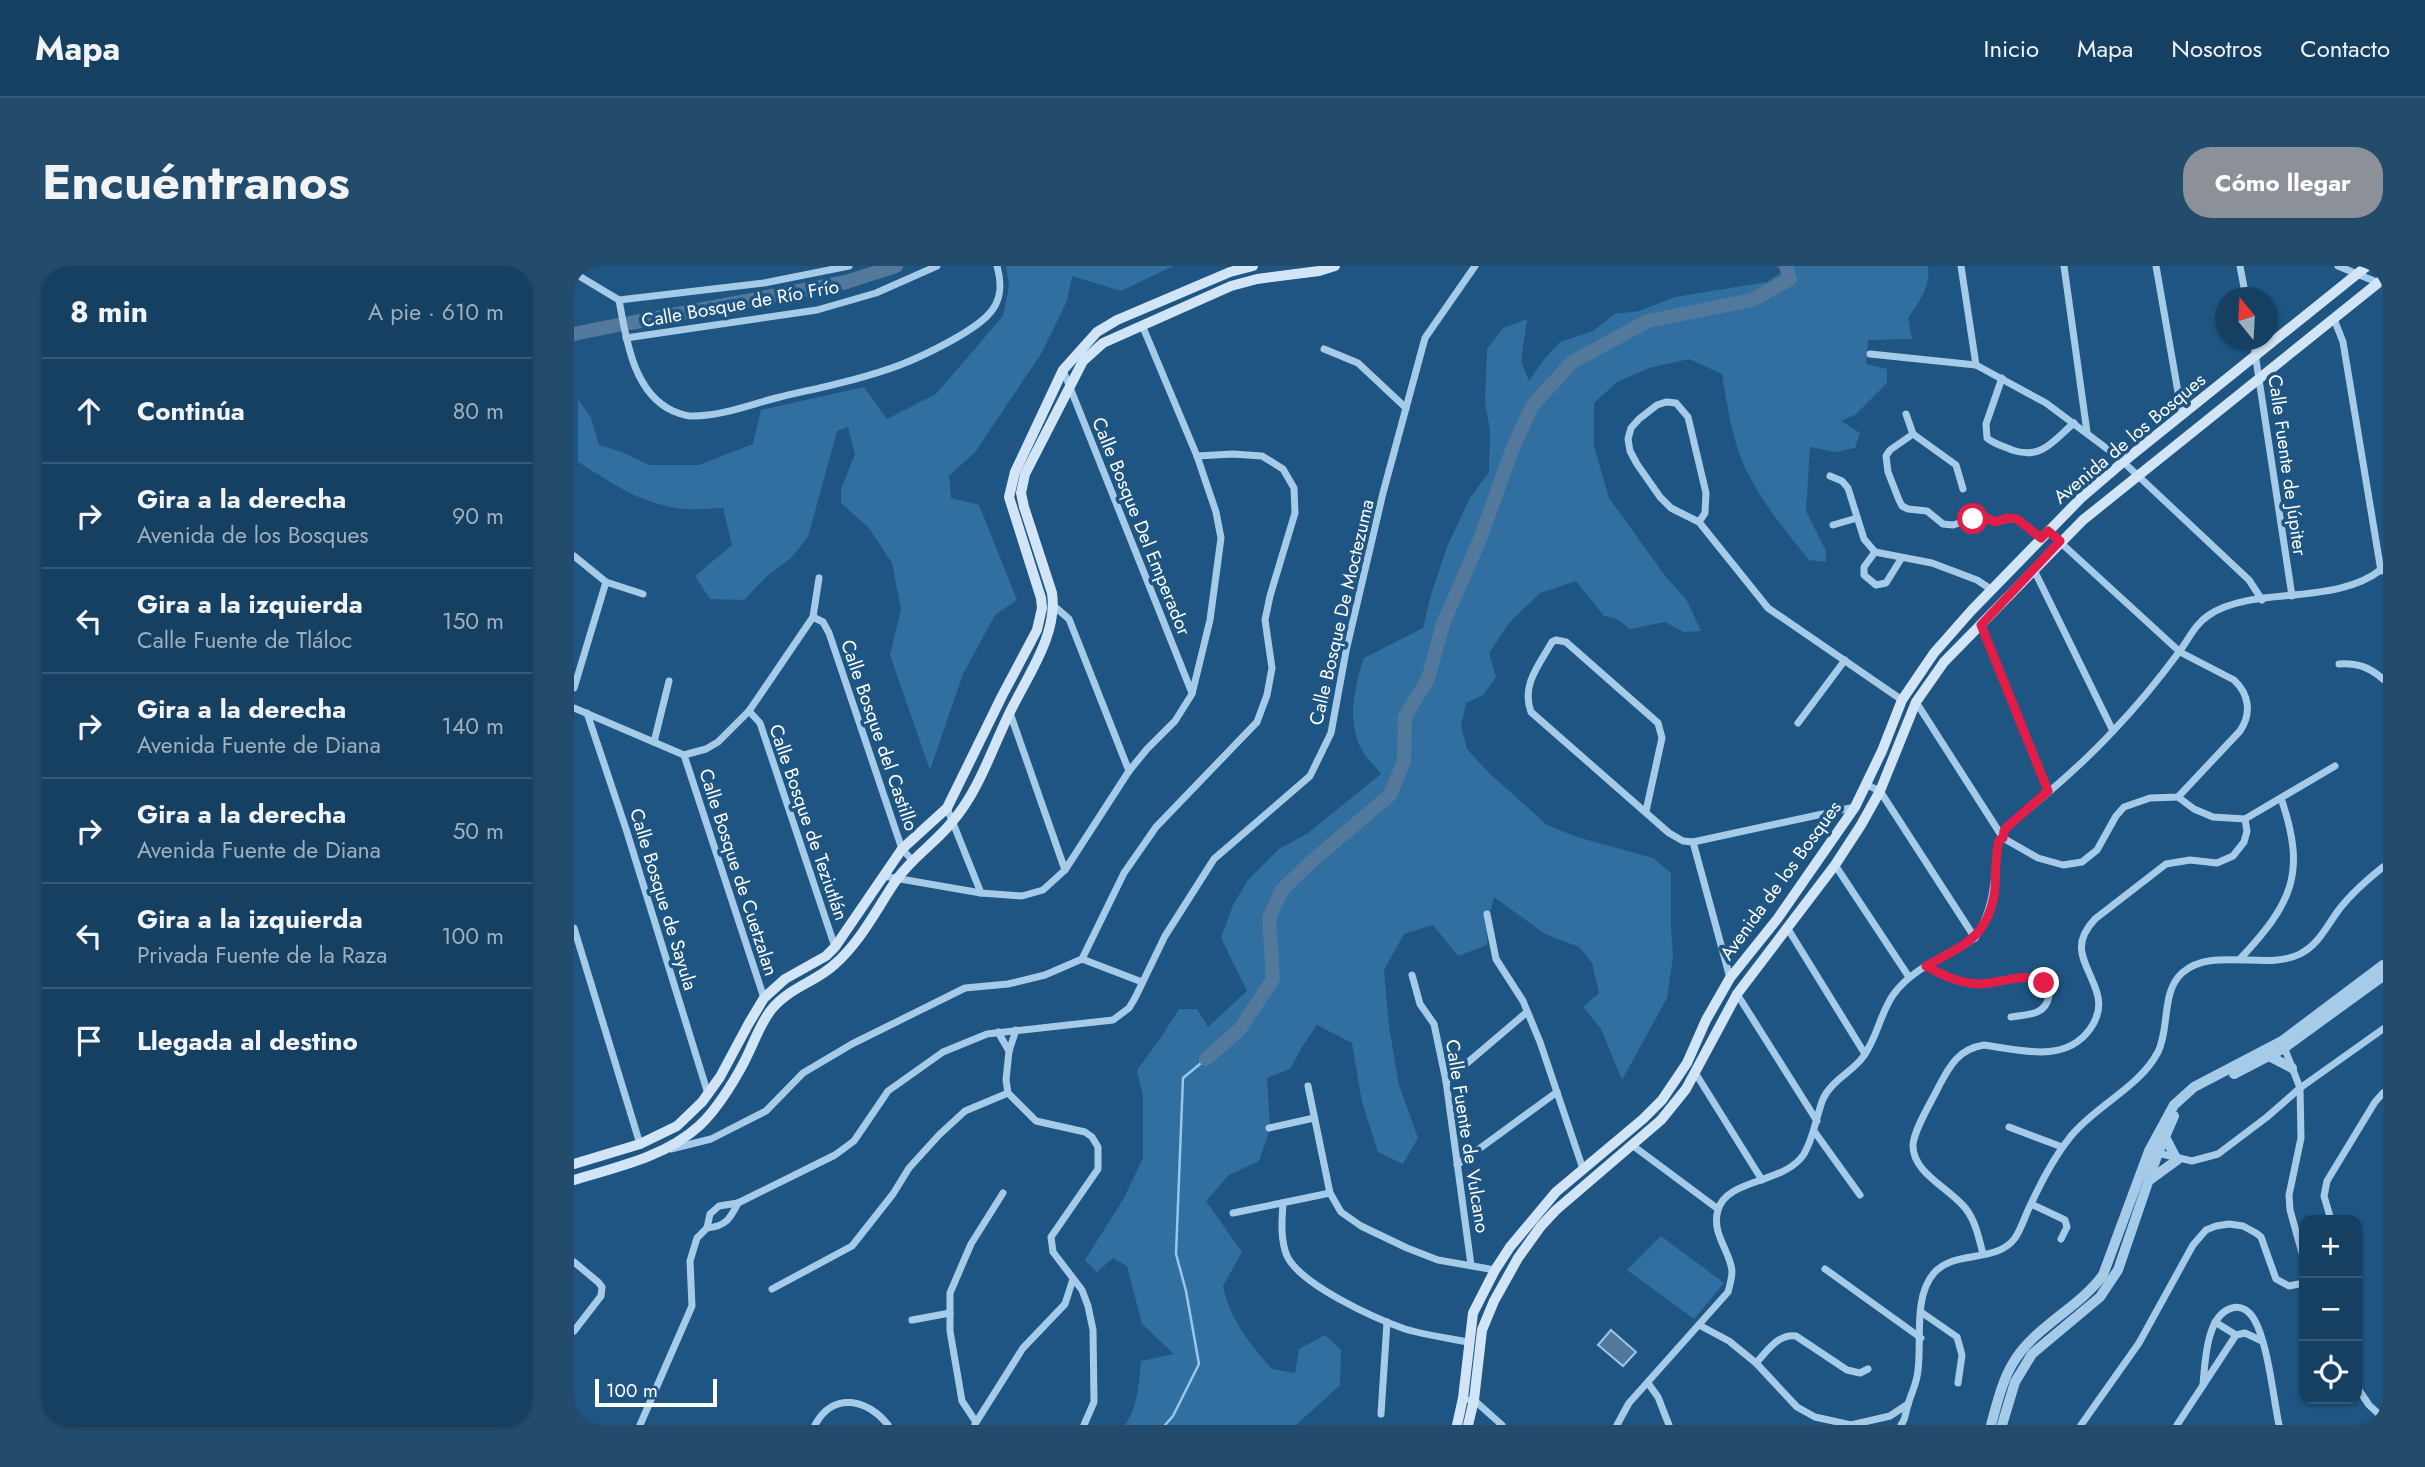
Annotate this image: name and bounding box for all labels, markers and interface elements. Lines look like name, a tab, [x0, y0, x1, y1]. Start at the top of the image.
text: Mapa	[35, 25, 120, 72]
text: Inicio	[1984, 31, 2039, 66]
text: Mapa	[2077, 31, 2133, 66]
text: Nosotros	[2171, 31, 2262, 66]
text: Contacto	[2300, 31, 2390, 66]
text: Encuéntranos	[42, 147, 350, 217]
button: Cómo llegar	[2183, 147, 2383, 218]
street label: Calle Bosque de Río Frío	[639, 273, 841, 334]
north arrow	[2215, 287, 2278, 350]
text: 8 min	[70, 290, 148, 333]
text: A pie · 610 m	[368, 295, 504, 329]
street label: Avenida de los Bosques	[2047, 366, 2212, 510]
street label: Calle Fuente de Júpiter	[2261, 373, 2314, 558]
icon: ahead	[70, 392, 108, 430]
text: Continúa	[137, 392, 245, 430]
text: 80 m	[453, 394, 504, 428]
street label: Calle Bosque Del Emperador	[1085, 413, 1198, 640]
text: Gira a la derecha	[137, 480, 346, 518]
street label: Calle Bosque De Moctezuma	[1302, 496, 1381, 728]
icon: right	[70, 497, 108, 535]
text: 90 m	[452, 499, 504, 533]
route start	[1957, 503, 1988, 534]
text: Avenida de los Bosques	[137, 518, 369, 552]
text: Gira a la izquierda	[137, 585, 363, 623]
icon: left	[70, 602, 108, 640]
text: 150 m	[442, 604, 504, 638]
text: Calle Fuente de Tláloc	[137, 623, 352, 657]
street label: Calle Bosque del Castillo	[834, 636, 925, 834]
text: Gira a la derecha	[137, 690, 346, 728]
icon: right	[70, 707, 108, 745]
text: 140 m	[442, 709, 504, 743]
street label: Calle Bosque de Teziutlán	[762, 720, 855, 924]
text: Avenida Fuente de Diana	[137, 728, 381, 762]
street label: Calle Bosque de Cuetzalan	[692, 765, 785, 979]
text: Gira a la derecha	[137, 795, 346, 833]
street label: Avenida de los Bosques	[1713, 795, 1848, 966]
street label: Calle Bosque de Sayula	[623, 805, 704, 993]
icon: right	[70, 812, 108, 850]
text: 50 m	[452, 814, 504, 848]
text: Avenida Fuente de Diana	[137, 833, 381, 867]
text: Gira a la izquierda	[137, 900, 363, 938]
icon: left	[70, 917, 108, 955]
text: 100 m	[441, 919, 504, 953]
text: Privada Fuente de la Raza	[137, 938, 387, 972]
route end	[2028, 967, 2059, 998]
icon: arrive	[70, 1022, 108, 1060]
text: Llegada al destino	[137, 1022, 358, 1060]
street label: Calle Fuente de Vulcano	[1439, 1037, 1496, 1235]
map controls	[2299, 1215, 2362, 1404]
button: +	[2299, 1215, 2362, 1278]
button: −	[2299, 1278, 2362, 1341]
button: locate	[2299, 1341, 2362, 1404]
scale bar	[595, 1376, 718, 1408]
text: 100 m	[606, 1377, 658, 1404]

